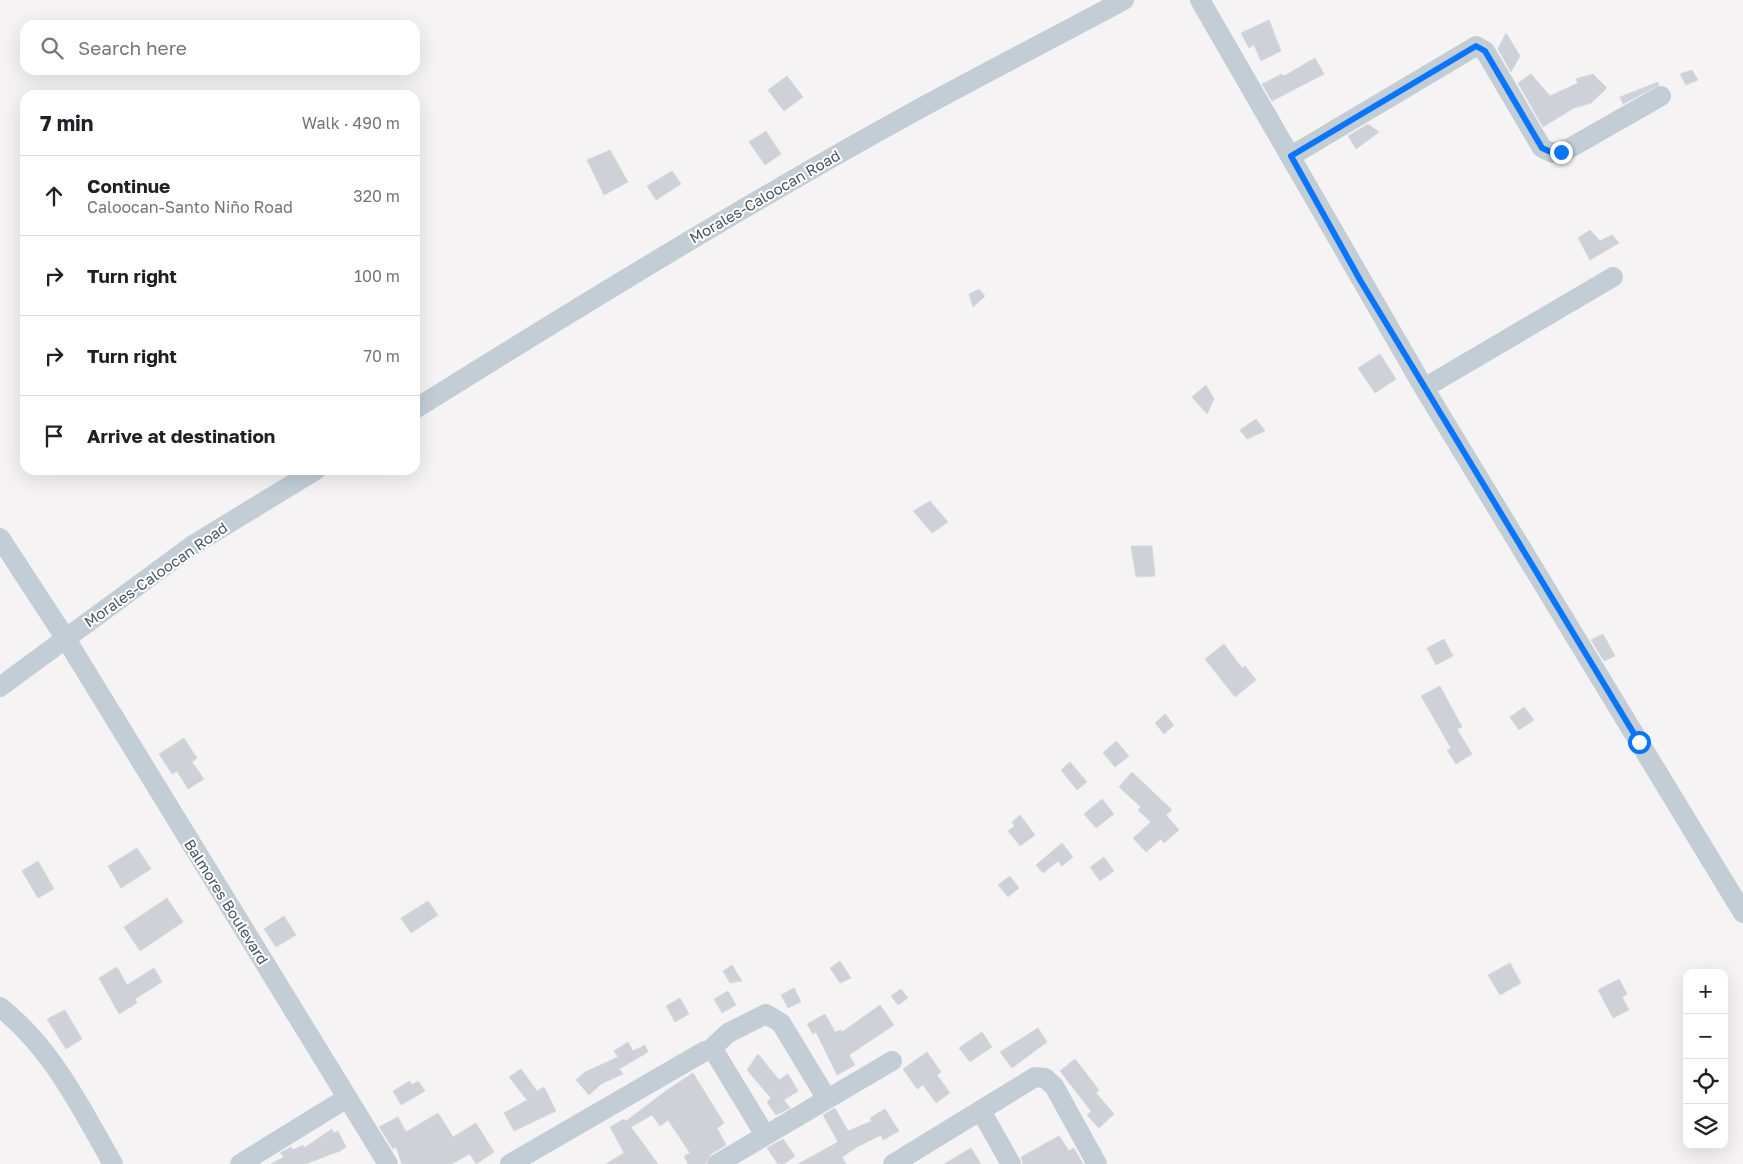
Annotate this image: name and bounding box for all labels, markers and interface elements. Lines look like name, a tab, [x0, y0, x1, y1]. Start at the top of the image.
search box	[20, 20, 420, 75]
icon: search	[38, 34, 66, 62]
text: Search here	[78, 36, 187, 59]
text: 7 min	[40, 110, 94, 136]
text: Walk · 490 m	[302, 113, 400, 133]
route end	[1550, 141, 1573, 164]
street label: Morales-Caloocan Road	[686, 146, 843, 247]
text: Continue	[87, 174, 170, 197]
icon: ahead	[40, 182, 68, 210]
text: 320 m	[353, 186, 400, 206]
text: Caloocan-Santo Niño Road	[87, 197, 293, 217]
icon: right	[40, 262, 68, 290]
text: Turn right	[87, 264, 177, 287]
text: 100 m	[354, 266, 400, 286]
icon: right	[40, 342, 68, 370]
text: Turn right	[87, 344, 177, 367]
text: 70 m	[363, 346, 400, 366]
icon: arrive	[40, 422, 68, 450]
text: Arrive at destination	[87, 424, 275, 447]
street label: Morales-Caloocan Road	[80, 518, 231, 631]
route start	[1628, 731, 1651, 754]
street label: Balmores Boulevard	[181, 836, 273, 967]
map controls	[1683, 969, 1728, 1149]
button: +	[1683, 969, 1728, 1014]
button: −	[1683, 1014, 1728, 1059]
button: locate	[1683, 1059, 1728, 1104]
button: layers	[1683, 1104, 1728, 1149]

